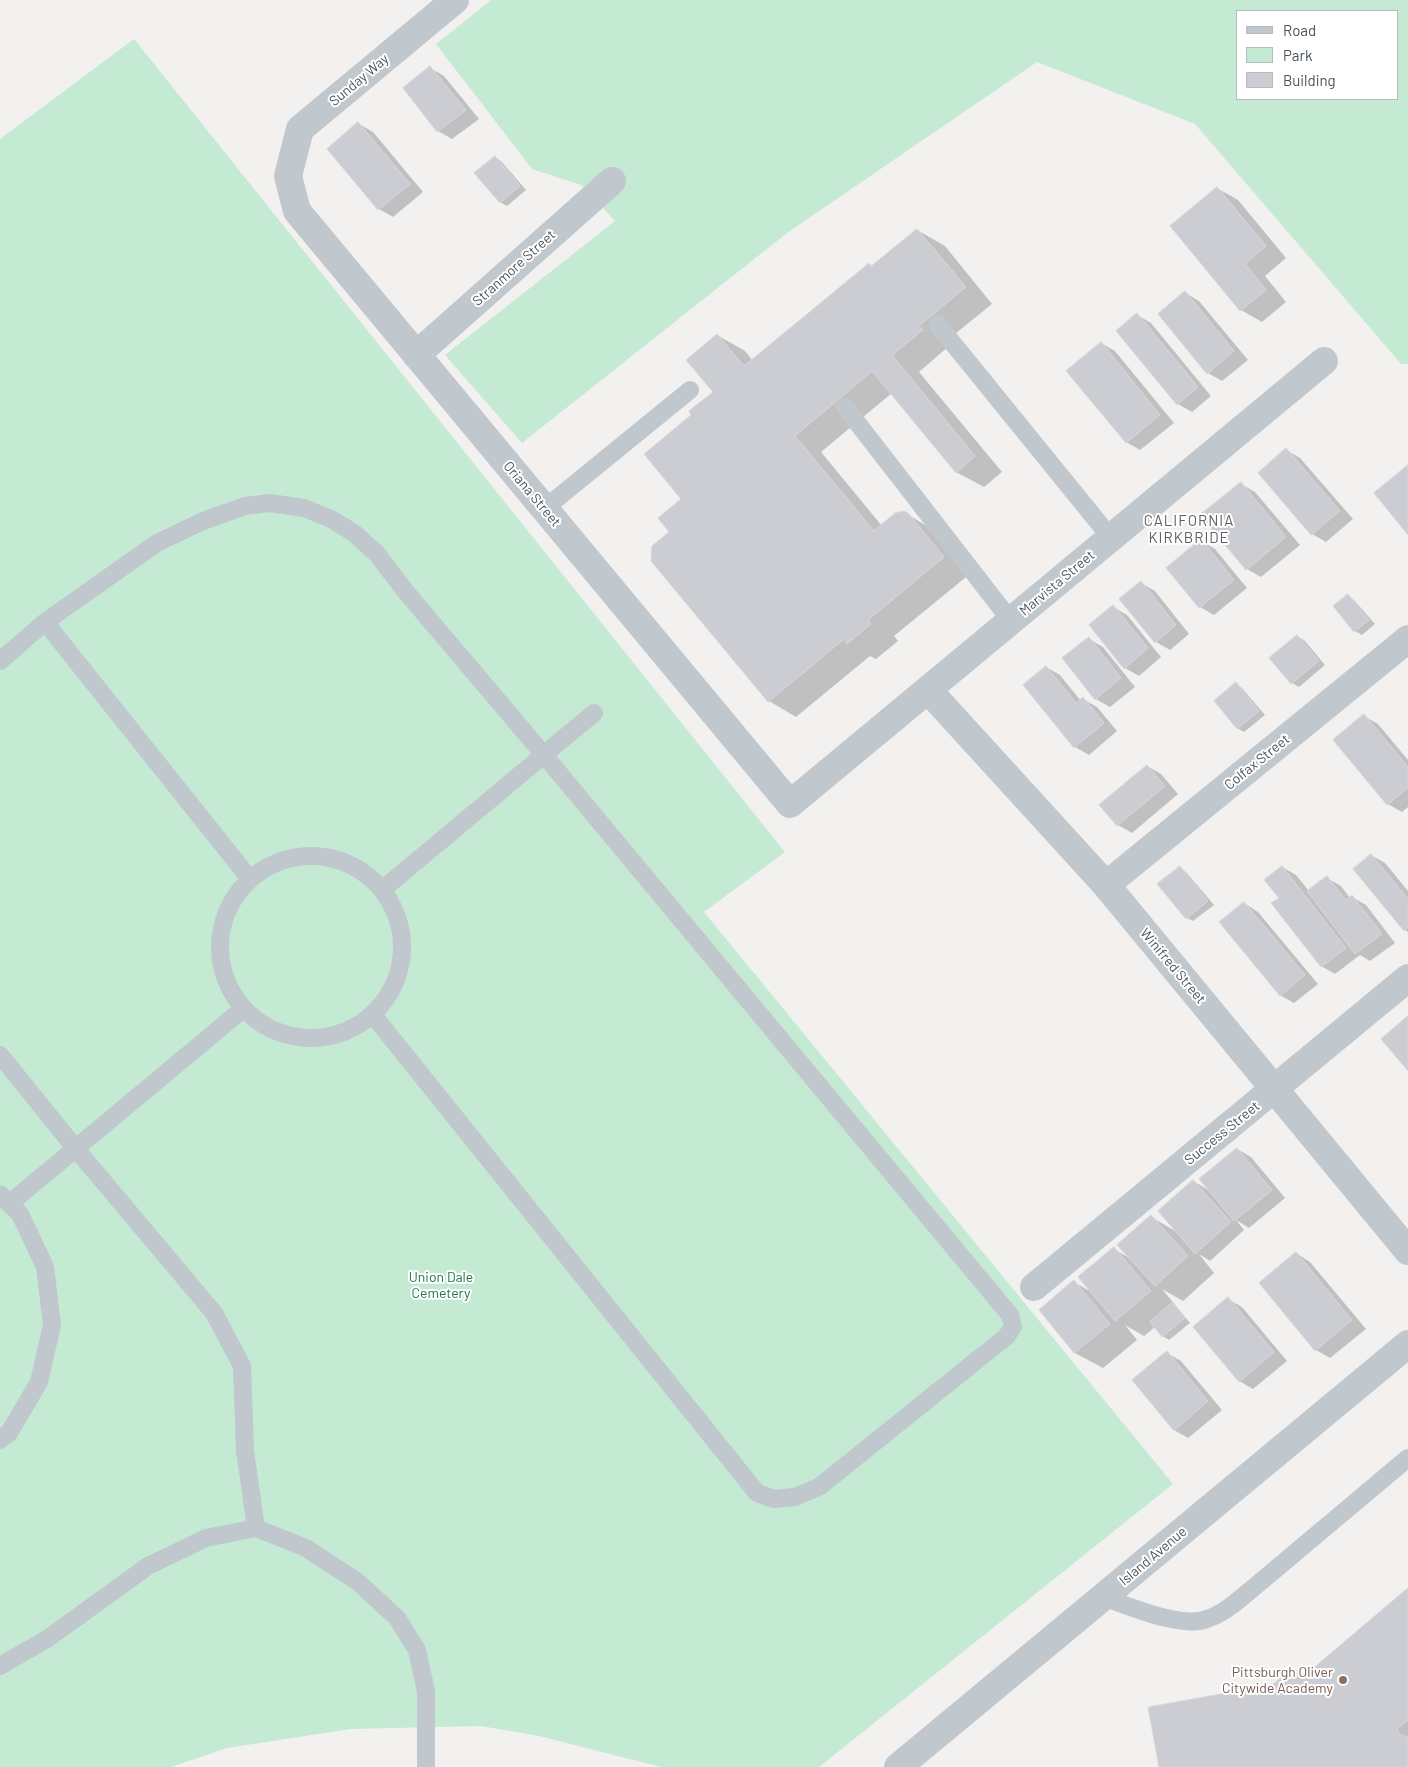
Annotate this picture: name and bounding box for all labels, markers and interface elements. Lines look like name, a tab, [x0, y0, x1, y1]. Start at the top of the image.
legend	[1236, 10, 1398, 100]
text: Road	[1283, 21, 1316, 39]
text: Park	[1283, 46, 1312, 64]
street label: Sunday Way	[326, 50, 392, 110]
text: Building	[1283, 71, 1336, 89]
street label: Stranmore Street	[469, 226, 559, 310]
street label: Oriana Street	[500, 458, 564, 530]
district label: CALIFORNIA KIRKBRIDE	[1142, 512, 1236, 547]
street label: Marvista Street	[1016, 547, 1098, 619]
street label: Colfax Street	[1221, 731, 1293, 793]
street label: Winifred Street	[1137, 925, 1209, 1007]
street label: Success Street	[1181, 1098, 1263, 1168]
park label: Union Dale Cemetery	[409, 1269, 473, 1302]
street label: Island Avenue	[1116, 1523, 1190, 1589]
place label: Pittsburgh Oliver Citywide Academy	[1222, 1664, 1333, 1696]
marker: Pittsburgh Oliver Citywide Academy	[1337, 1674, 1349, 1686]

